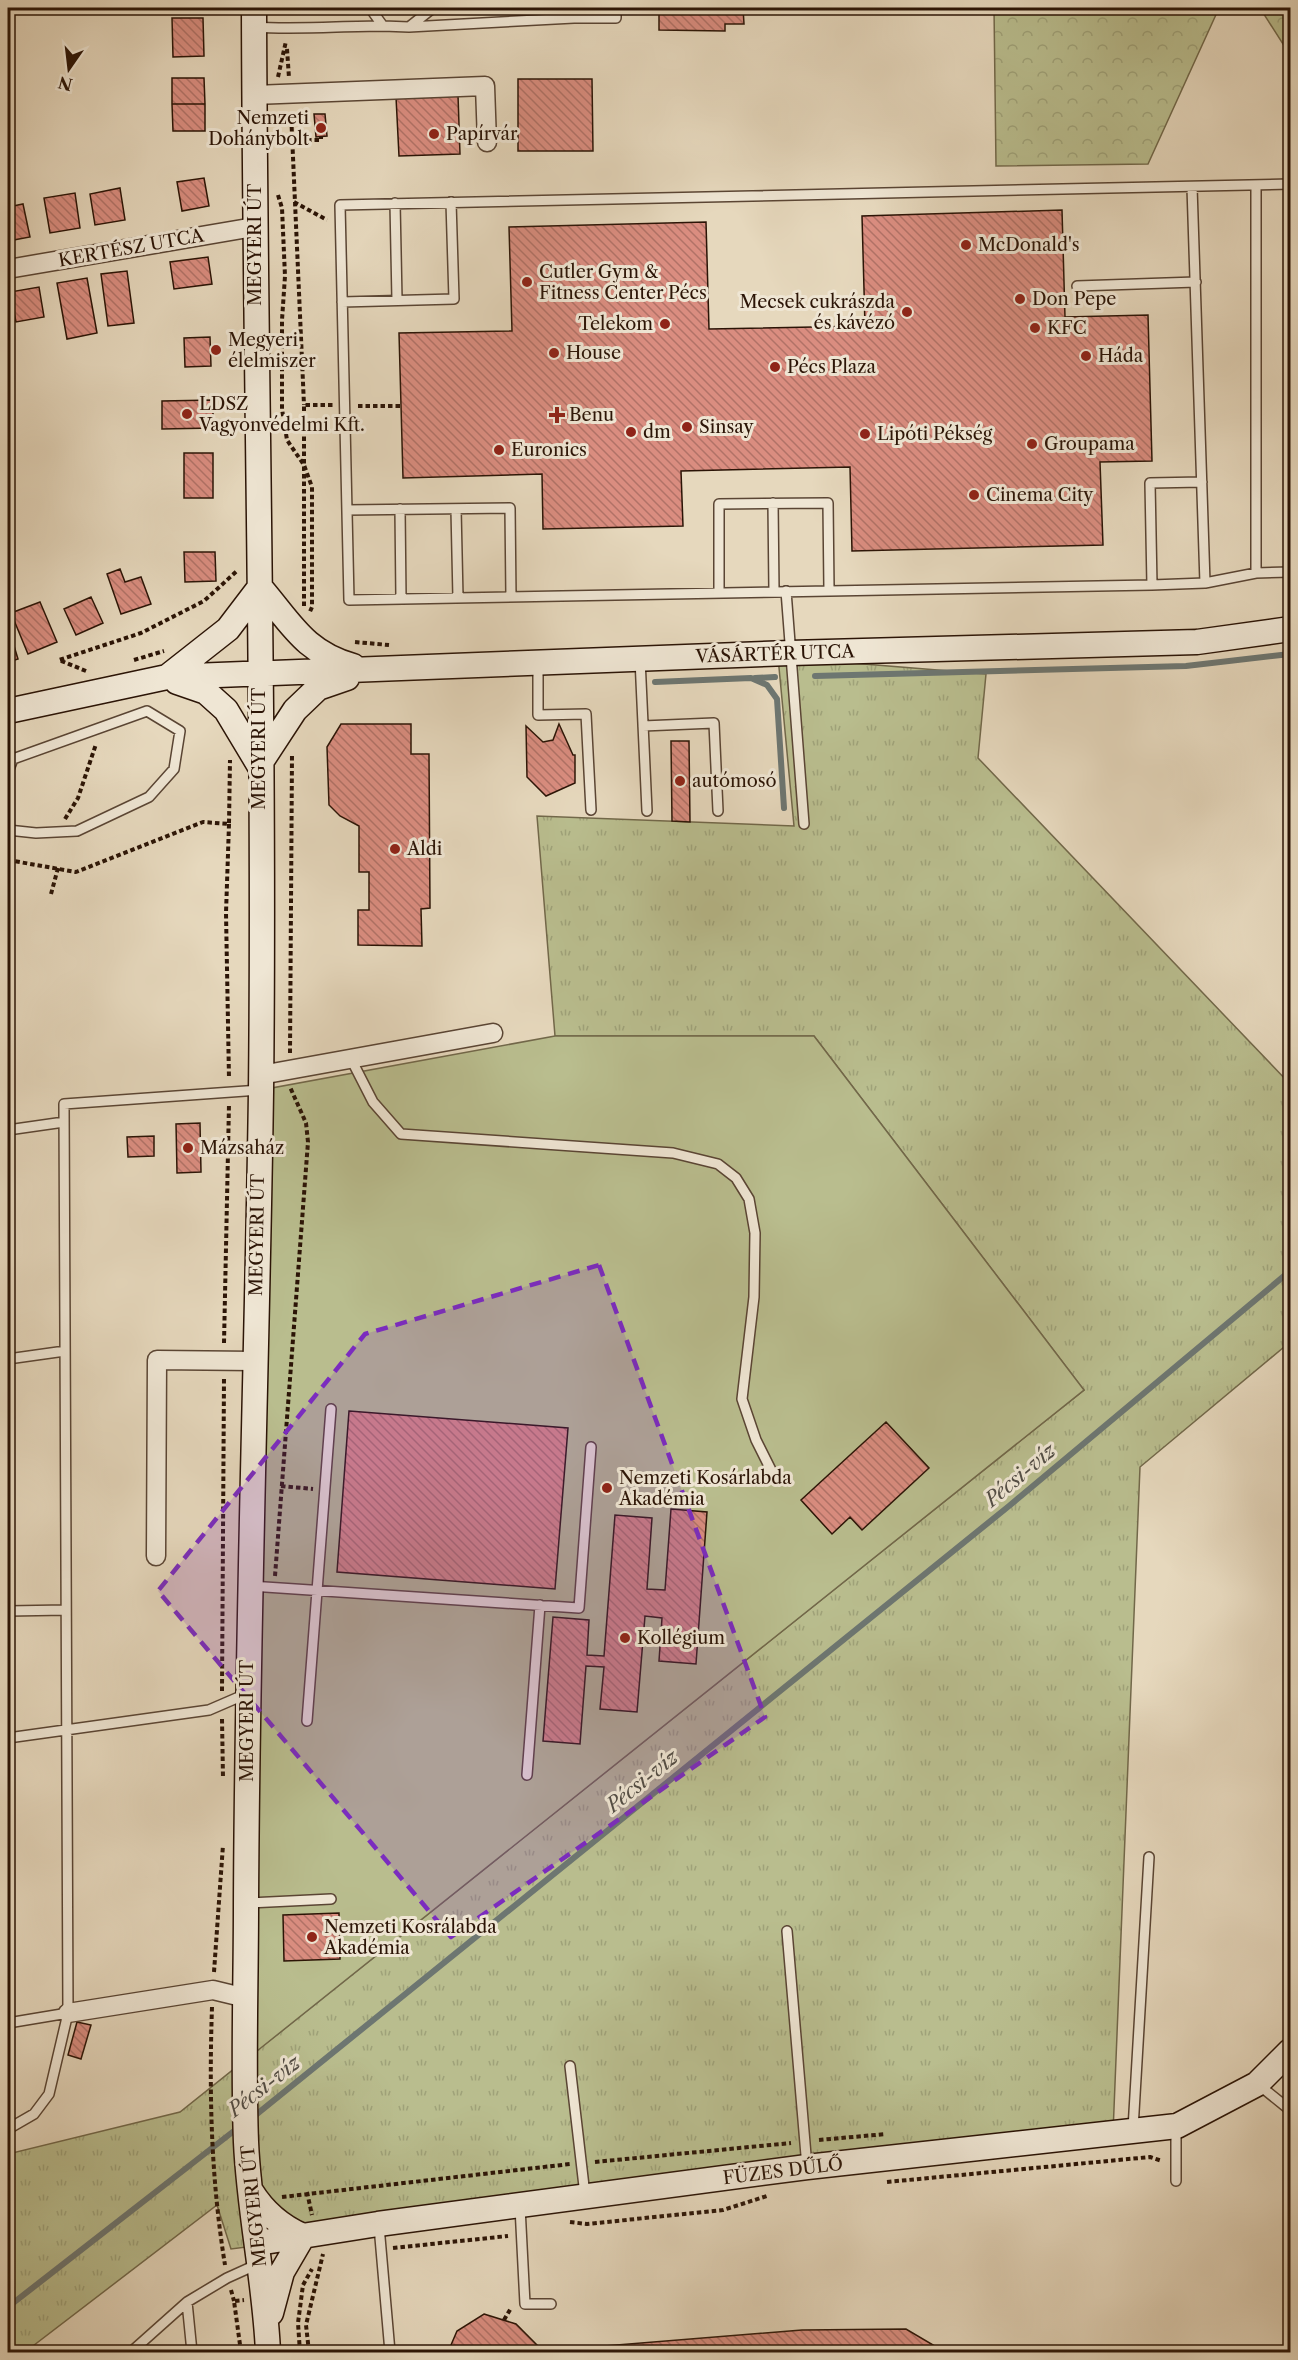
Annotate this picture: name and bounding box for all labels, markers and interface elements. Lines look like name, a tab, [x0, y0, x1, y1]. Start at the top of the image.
north arrow	[39, 39, 99, 99]
text: N	[56, 72, 75, 95]
place label: Nemzeti Dohánybolt	[208, 107, 310, 150]
marker: Nemzeti Dohánybolt	[314, 121, 328, 135]
place label: Papírvár	[446, 123, 518, 145]
marker: Papírvár	[427, 127, 441, 141]
street label: MEGYERI ÚT	[243, 183, 266, 306]
street label: KERTÉSZ UTCA	[56, 223, 206, 272]
place label: McDonald's	[978, 234, 1080, 256]
marker: McDonald's	[959, 238, 973, 252]
place label: Cutler Gym & Fitness Center Pécs	[539, 261, 707, 304]
marker: Cutler Gym & Fitness Center Pécs	[520, 275, 534, 289]
place label: Don Pepe	[1032, 288, 1116, 310]
place label: Mecsek cukrászda és kávézó	[739, 291, 895, 334]
marker: Don Pepe	[1013, 292, 1027, 306]
marker: Mecsek cukrászda és kávézó	[900, 305, 914, 319]
place label: Telekom	[578, 313, 653, 335]
marker: Telekom	[658, 317, 672, 331]
place label: KFC	[1047, 317, 1087, 339]
marker: KFC	[1028, 321, 1042, 335]
place label: Megyeri élelmiszer	[228, 329, 316, 372]
place label: House	[566, 342, 621, 364]
marker: Megyeri élelmiszer	[209, 343, 223, 357]
place label: Háda	[1098, 345, 1144, 367]
marker: House	[547, 346, 561, 360]
marker: Háda	[1079, 349, 1093, 363]
place label: Pécs Plaza	[787, 356, 877, 378]
marker: Pécs Plaza	[768, 360, 782, 374]
place label: LDSZ Vagyonvédelmi Kft.	[198, 393, 365, 436]
place label: Benu	[569, 404, 614, 426]
marker: LDSZ Vagyonvédelmi Kft.	[180, 407, 194, 421]
marker: Benu	[550, 408, 564, 422]
place label: Sinsay	[699, 416, 754, 438]
marker: Sinsay	[680, 420, 694, 434]
place label: dm	[643, 421, 671, 443]
place label: Lipóti Pékség	[877, 423, 993, 445]
marker: dm	[624, 425, 638, 439]
marker: Lipóti Pékség	[858, 427, 872, 441]
place label: Groupama	[1044, 433, 1135, 455]
marker: Groupama	[1025, 437, 1039, 451]
place label: Euronics	[511, 439, 587, 461]
marker: Euronics	[492, 443, 506, 457]
place label: Cinema City	[986, 484, 1094, 506]
marker: Cinema City	[967, 488, 981, 502]
street label: VÁSÁRTÉR UTCA	[694, 639, 856, 668]
street label: MEGYERI ÚT	[247, 687, 270, 810]
place label: autómosó	[692, 770, 777, 792]
marker: autómosó	[673, 774, 687, 788]
place label: Aldi	[406, 838, 443, 860]
marker: Aldi	[388, 842, 402, 856]
place label: Mázsaház	[200, 1137, 284, 1159]
marker: Mázsaház	[181, 1141, 195, 1155]
street label: MEGYERI ÚT	[244, 1173, 269, 1296]
water label: Pécsi-víz	[978, 1438, 1061, 1513]
place label: Nemzeti Kosárlabda Akadémia	[618, 1467, 792, 1510]
marker: Nemzeti Kosárlabda Akadémia	[600, 1481, 614, 1495]
place label: Kollégium	[637, 1627, 725, 1649]
marker: Kollégium	[618, 1631, 632, 1645]
street label: MEGYERI ÚT	[235, 1659, 258, 1782]
water label: Pécsi-víz	[600, 1744, 684, 1818]
place label: Nemzeti Kosrálabda Akadémia	[323, 1916, 497, 1959]
marker: Nemzeti Kosrálabda Akadémia	[305, 1930, 319, 1944]
water label: Pécsi-víz	[221, 2049, 306, 2123]
street label: MEGYERI ÚT	[236, 2144, 271, 2268]
street label: FÜZES DŰLŐ	[722, 2152, 844, 2189]

